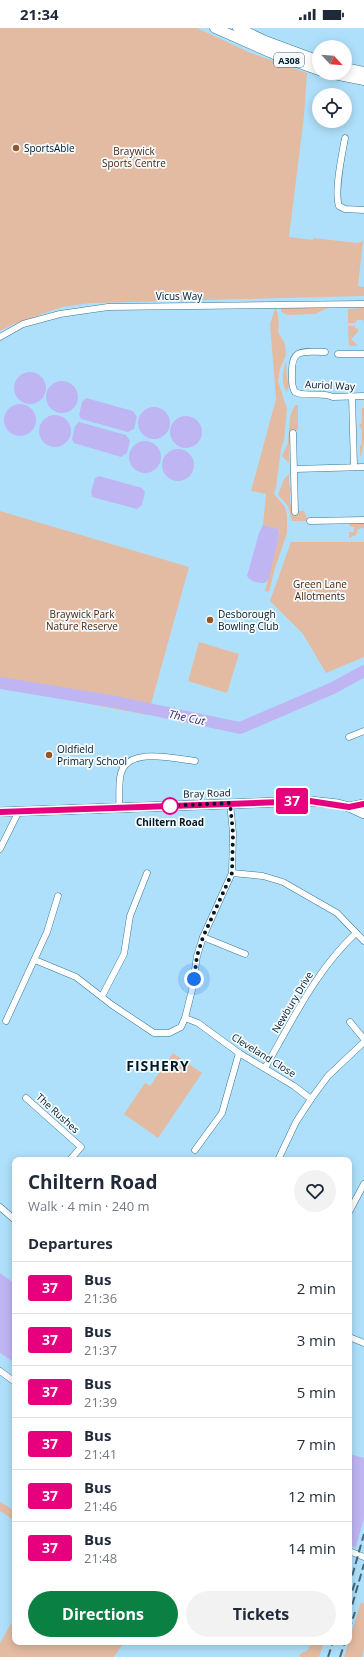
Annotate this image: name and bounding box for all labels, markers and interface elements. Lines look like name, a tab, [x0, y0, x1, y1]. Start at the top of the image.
text: 21:34	[20, 4, 59, 24]
north arrow	[312, 40, 352, 80]
map controls	[312, 40, 352, 128]
road number: A308	[274, 53, 304, 67]
button: locate	[312, 88, 352, 128]
place label: SportsAble	[24, 141, 75, 155]
marker: SportsAble	[11, 143, 21, 153]
park label: Braywick Sports Centre	[102, 144, 166, 170]
street label: Vicus Way	[156, 289, 203, 303]
street label: Auriol Way	[305, 377, 356, 393]
park label: Green Lane Allotments	[293, 577, 347, 603]
park label: Braywick Park Nature Reserve	[46, 607, 118, 633]
place label: Desborough Bowling Club	[218, 607, 279, 633]
marker: Desborough Bowling Club	[205, 615, 215, 625]
water label: The Cut	[168, 706, 207, 728]
place label: Oldfield Primary School	[57, 742, 127, 768]
marker: Oldfield Primary School	[44, 750, 54, 760]
street label: Bray Road	[183, 785, 231, 801]
line badge: 37	[274, 788, 310, 814]
text: 37	[284, 791, 300, 810]
marker: Chiltern Road	[161, 797, 179, 815]
place label: Chiltern Road	[136, 815, 204, 829]
street label: Newbury Drive	[268, 968, 316, 1035]
your location	[184, 969, 204, 989]
street label: Cleveland Close	[229, 1030, 299, 1081]
district label: FISHERY	[126, 1056, 190, 1075]
street label: The Rushes	[33, 1090, 83, 1136]
text: Chiltern Road	[28, 1169, 158, 1195]
button: heart	[294, 1170, 336, 1212]
text: Walk · 4 min · 240 m	[28, 1197, 150, 1215]
text: Departures	[28, 1233, 113, 1253]
text: Bus	[84, 1269, 111, 1289]
text: 37	[42, 1278, 58, 1297]
text: 2 min	[297, 1278, 336, 1298]
text: 21:36	[84, 1289, 117, 1307]
text: Bus	[84, 1321, 111, 1341]
text: 37	[42, 1330, 58, 1349]
text: 3 min	[297, 1330, 336, 1350]
text: 21:37	[84, 1341, 117, 1359]
text: Bus	[84, 1373, 111, 1393]
text: 37	[42, 1382, 58, 1401]
text: 5 min	[297, 1382, 336, 1402]
text: 21:39	[84, 1393, 117, 1411]
text: Bus	[84, 1425, 111, 1445]
text: 37	[42, 1434, 58, 1453]
text: 7 min	[297, 1434, 336, 1454]
text: 21:41	[84, 1445, 117, 1463]
text: Bus	[84, 1477, 111, 1497]
text: 37	[42, 1486, 58, 1505]
text: 12 min	[288, 1486, 336, 1506]
text: 21:46	[84, 1497, 117, 1515]
text: Bus	[84, 1529, 111, 1549]
text: 37	[42, 1538, 58, 1557]
text: 14 min	[288, 1538, 336, 1558]
text: 21:48	[84, 1549, 117, 1567]
button: Directions	[28, 1591, 178, 1637]
button: Tickets	[186, 1591, 336, 1637]

